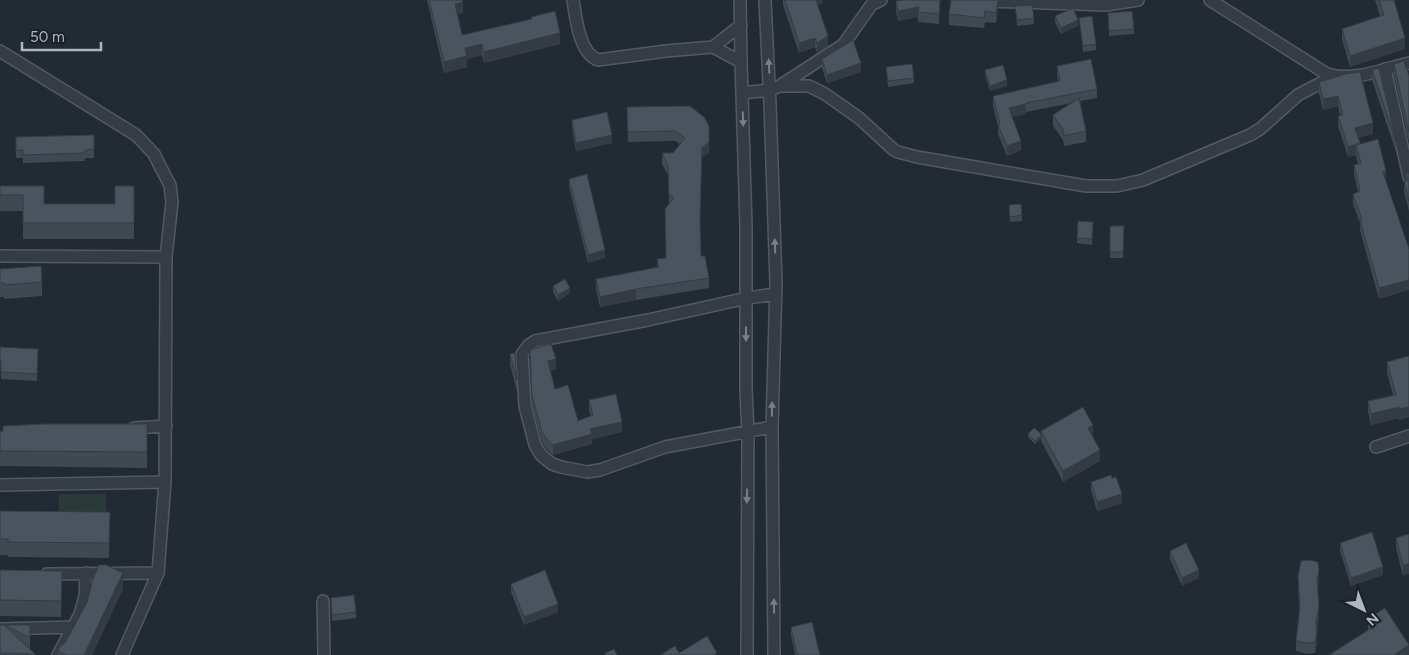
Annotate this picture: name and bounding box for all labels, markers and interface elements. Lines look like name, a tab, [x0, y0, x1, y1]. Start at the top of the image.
scale bar	[22, 20, 101, 52]
text: 50 m	[30, 28, 65, 46]
one-way arrow	[764, 58, 772, 74]
one-way arrow	[739, 111, 747, 127]
one-way arrow	[770, 238, 778, 254]
one-way arrow	[742, 326, 750, 342]
one-way arrow	[769, 401, 777, 417]
one-way arrow	[743, 488, 751, 504]
north arrow	[1339, 585, 1389, 635]
one-way arrow	[770, 598, 778, 614]
text: N	[1363, 609, 1382, 629]

